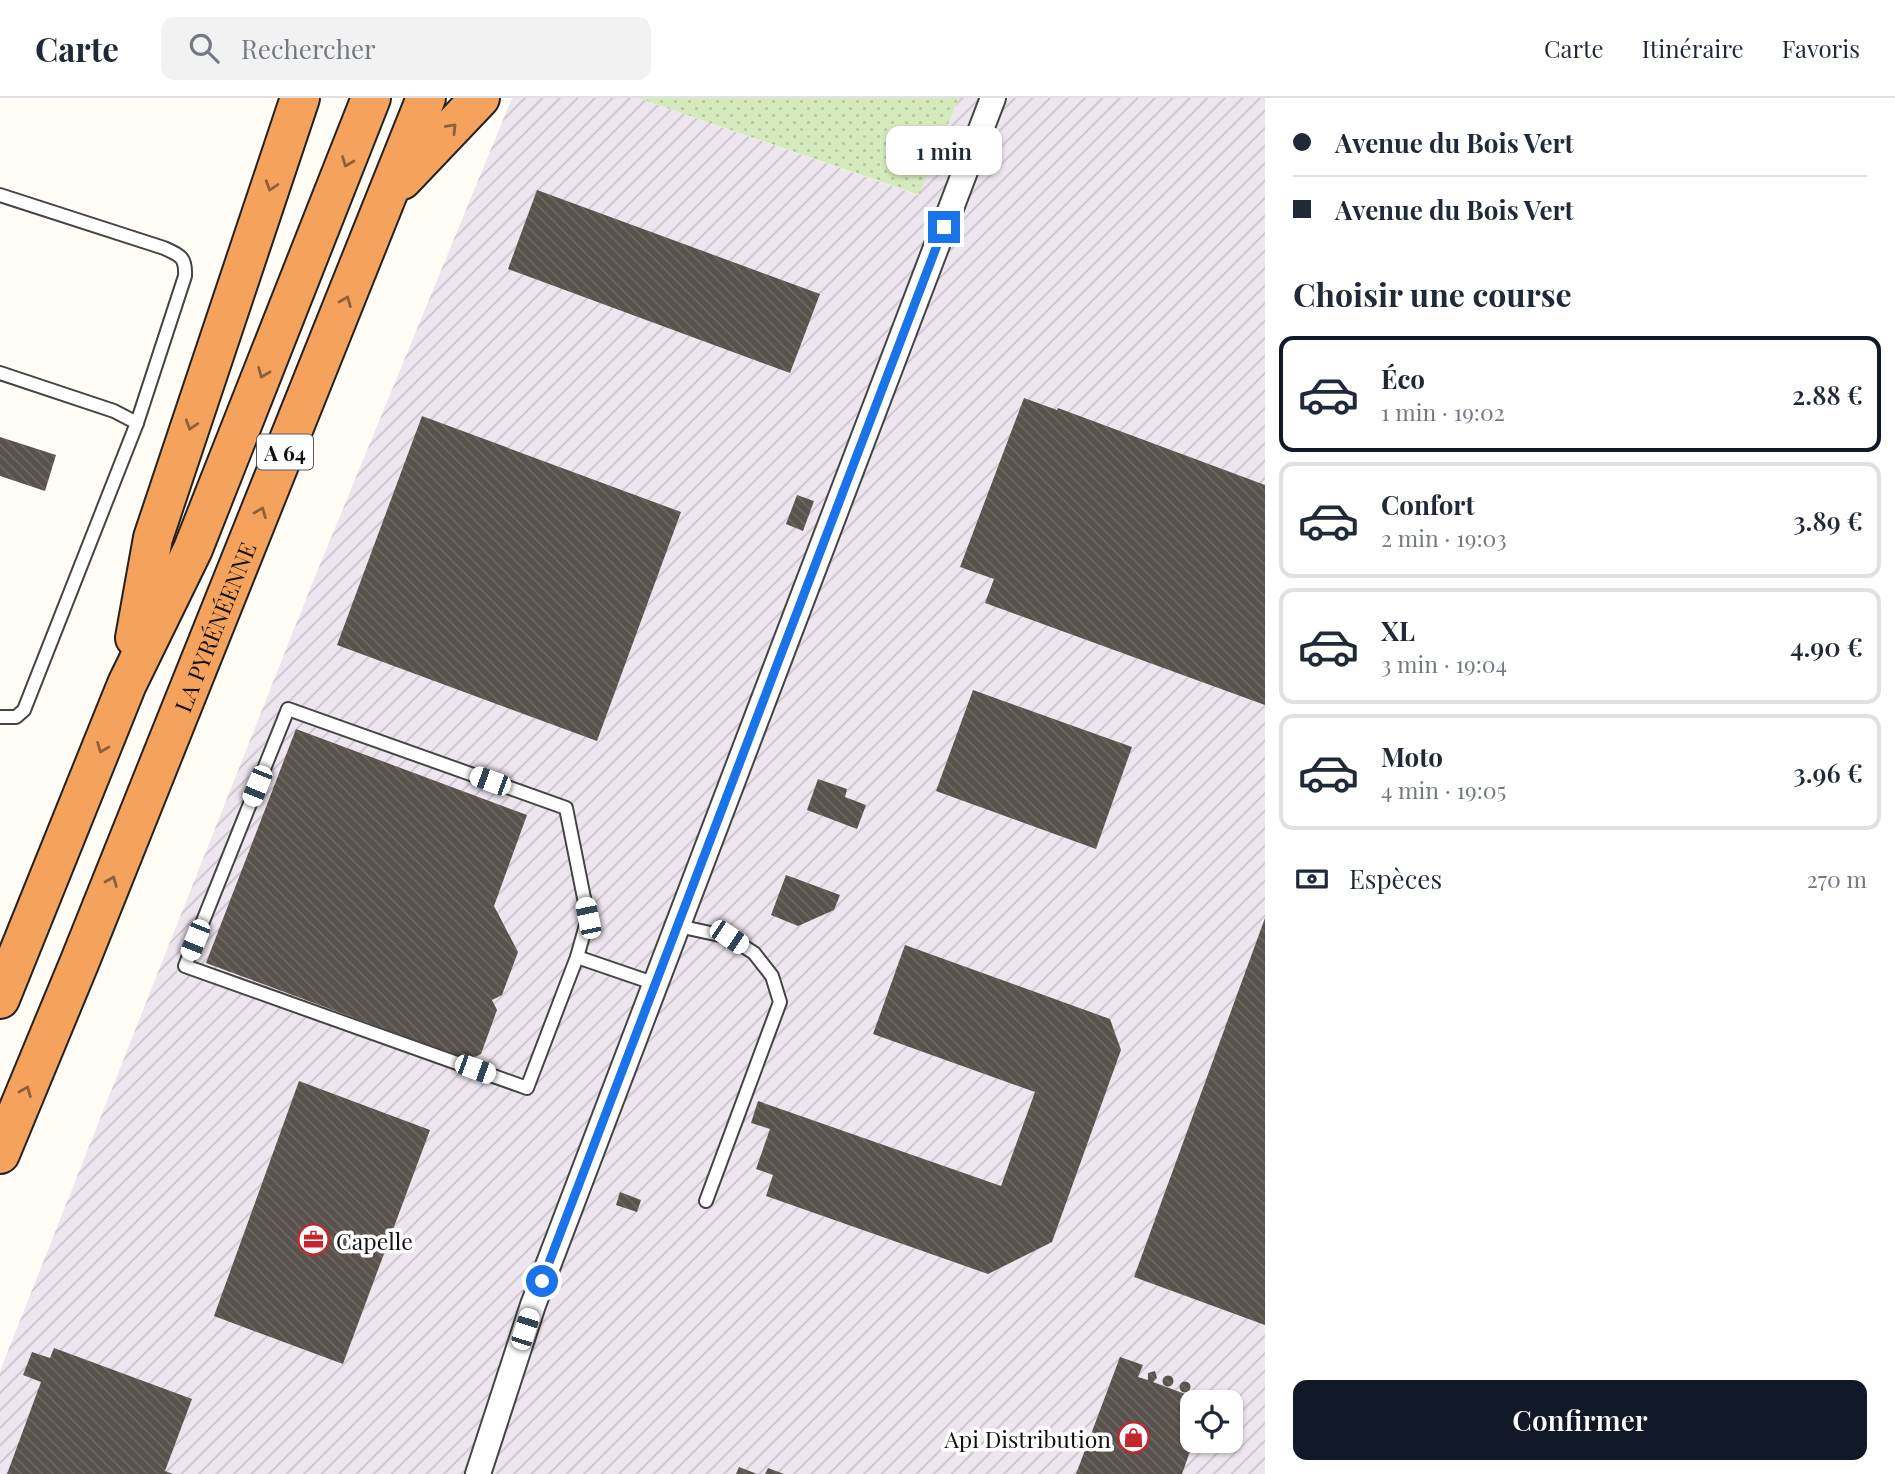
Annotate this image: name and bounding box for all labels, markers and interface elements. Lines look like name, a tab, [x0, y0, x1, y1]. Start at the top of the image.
search box	[161, 17, 651, 80]
text: Carte	[35, 26, 119, 70]
icon: search	[185, 29, 223, 67]
text: Rechercher	[241, 31, 376, 66]
text: Carte	[1544, 32, 1604, 64]
text: Itinéraire	[1642, 32, 1744, 64]
text: Favoris	[1782, 32, 1860, 64]
one-way arrow	[443, 123, 456, 136]
callout: 1 min	[886, 125, 1002, 174]
text: Avenue du Bois Vert	[1335, 125, 1574, 160]
text: 1 min	[916, 135, 972, 166]
one-way arrow	[341, 155, 355, 167]
one-way arrow	[265, 179, 279, 192]
text: Avenue du Bois Vert	[1335, 192, 1574, 227]
route end	[928, 211, 960, 243]
text: Choisir une course	[1293, 272, 1572, 315]
one-way arrow	[338, 296, 352, 308]
text: Éco	[1381, 361, 1425, 396]
icon: car	[1297, 363, 1360, 426]
one-way arrow	[257, 367, 271, 379]
text: 2.88 €	[1792, 377, 1863, 412]
text: 1 min · 19:02	[1381, 396, 1505, 427]
one-way arrow	[185, 418, 199, 431]
road number: A 64	[257, 434, 313, 470]
text: Confort	[1381, 487, 1475, 522]
icon: car	[1297, 489, 1360, 552]
text: 3.89 €	[1793, 503, 1863, 538]
one-way arrow	[253, 507, 267, 519]
text: 2 min · 19:03	[1381, 522, 1507, 553]
street label: LA PYRÉNÉENNE	[166, 537, 262, 716]
text: XL	[1381, 613, 1415, 648]
icon: car	[1297, 615, 1360, 678]
text: 4.90 €	[1790, 629, 1863, 664]
text: 3 min · 19:04	[1381, 648, 1507, 679]
text: Moto	[1381, 739, 1443, 774]
one-way arrow	[96, 741, 110, 753]
icon: car	[1297, 741, 1360, 804]
text: 3.96 €	[1793, 755, 1863, 790]
car	[240, 763, 275, 809]
car	[467, 764, 514, 798]
text: 4 min · 19:05	[1381, 774, 1506, 805]
icon: cash	[1293, 860, 1331, 898]
text: Espèces	[1349, 861, 1442, 896]
text: 270 m	[1807, 863, 1867, 894]
one-way arrow	[104, 876, 118, 888]
car	[574, 895, 603, 941]
car	[178, 917, 213, 963]
car	[706, 917, 753, 957]
car	[452, 1052, 499, 1086]
one-way arrow	[18, 1086, 32, 1099]
office icon: Capelle	[296, 1223, 330, 1257]
place label: Capelle	[336, 1225, 413, 1256]
route start	[526, 1265, 558, 1297]
car	[509, 1306, 542, 1352]
button: Confirmer	[1293, 1380, 1867, 1460]
map controls	[1180, 1390, 1243, 1453]
button: locate	[1180, 1390, 1243, 1453]
shop icon: Api Distribution	[1117, 1421, 1151, 1455]
place label: Api Distribution	[943, 1423, 1111, 1454]

